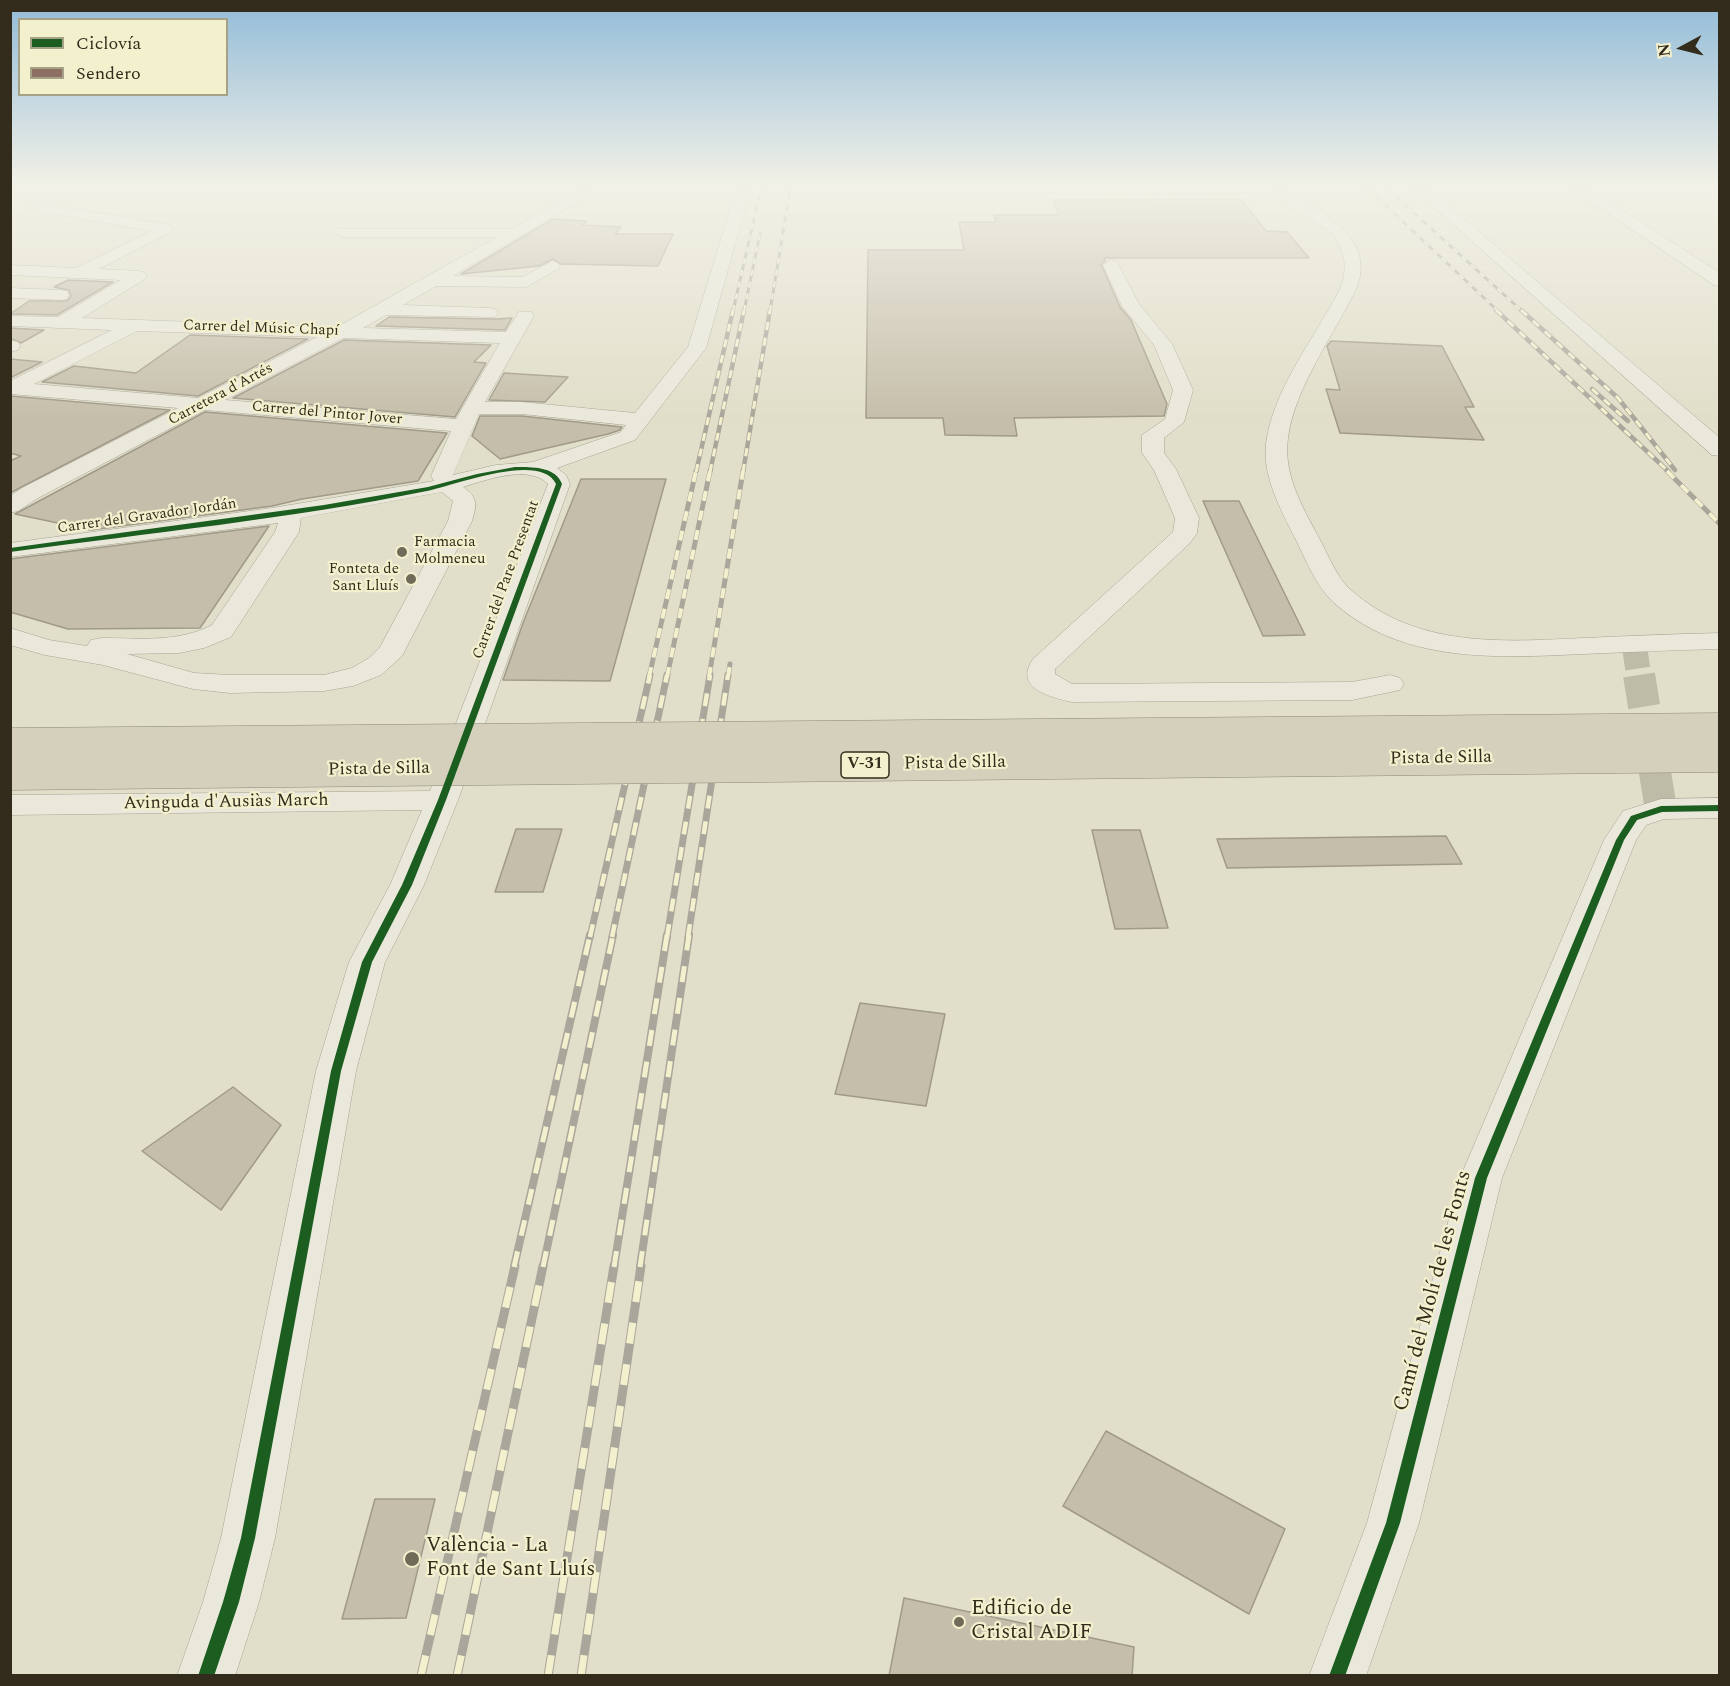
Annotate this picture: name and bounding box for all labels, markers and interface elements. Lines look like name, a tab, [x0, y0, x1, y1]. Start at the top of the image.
legend	[18, 18, 228, 96]
north arrow	[1652, 18, 1712, 78]
text: Ciclovía	[76, 30, 141, 57]
text: N	[1651, 42, 1677, 58]
text: Sendero	[76, 60, 141, 87]
street label: Carrer del Músic Chapí	[183, 317, 339, 341]
street label: Carretera d'Artés	[166, 360, 276, 430]
street label: Carrer del Pintor Jover	[251, 398, 403, 430]
street label: Carrer del Gravador Jordán	[56, 496, 238, 538]
street label: Carrer del Pare Presentat	[470, 498, 544, 662]
place label: Farmacia Molmeneu	[414, 534, 485, 569]
marker: Farmacia Molmeneu	[395, 545, 409, 559]
place label: Fonteta de Sant Lluís	[329, 561, 399, 596]
marker: Fonteta de Sant Lluís	[404, 572, 418, 586]
street label: Pista de Silla	[1390, 747, 1492, 771]
road number: V-31	[841, 752, 889, 778]
street label: Pista de Silla	[904, 752, 1006, 776]
street label: Pista de Silla	[328, 758, 430, 782]
street label: Avinguda d'Ausiàs March	[123, 790, 329, 816]
street label: Camí del Molí de les Fonts	[1390, 1168, 1478, 1414]
place label: València - La Font de Sant Lluís	[426, 1534, 595, 1584]
marker: València - La Font de Sant Lluís	[403, 1550, 421, 1568]
place label: Edificio de Cristal ADIF	[971, 1597, 1092, 1647]
marker: Edificio de Cristal ADIF	[952, 1615, 966, 1629]

